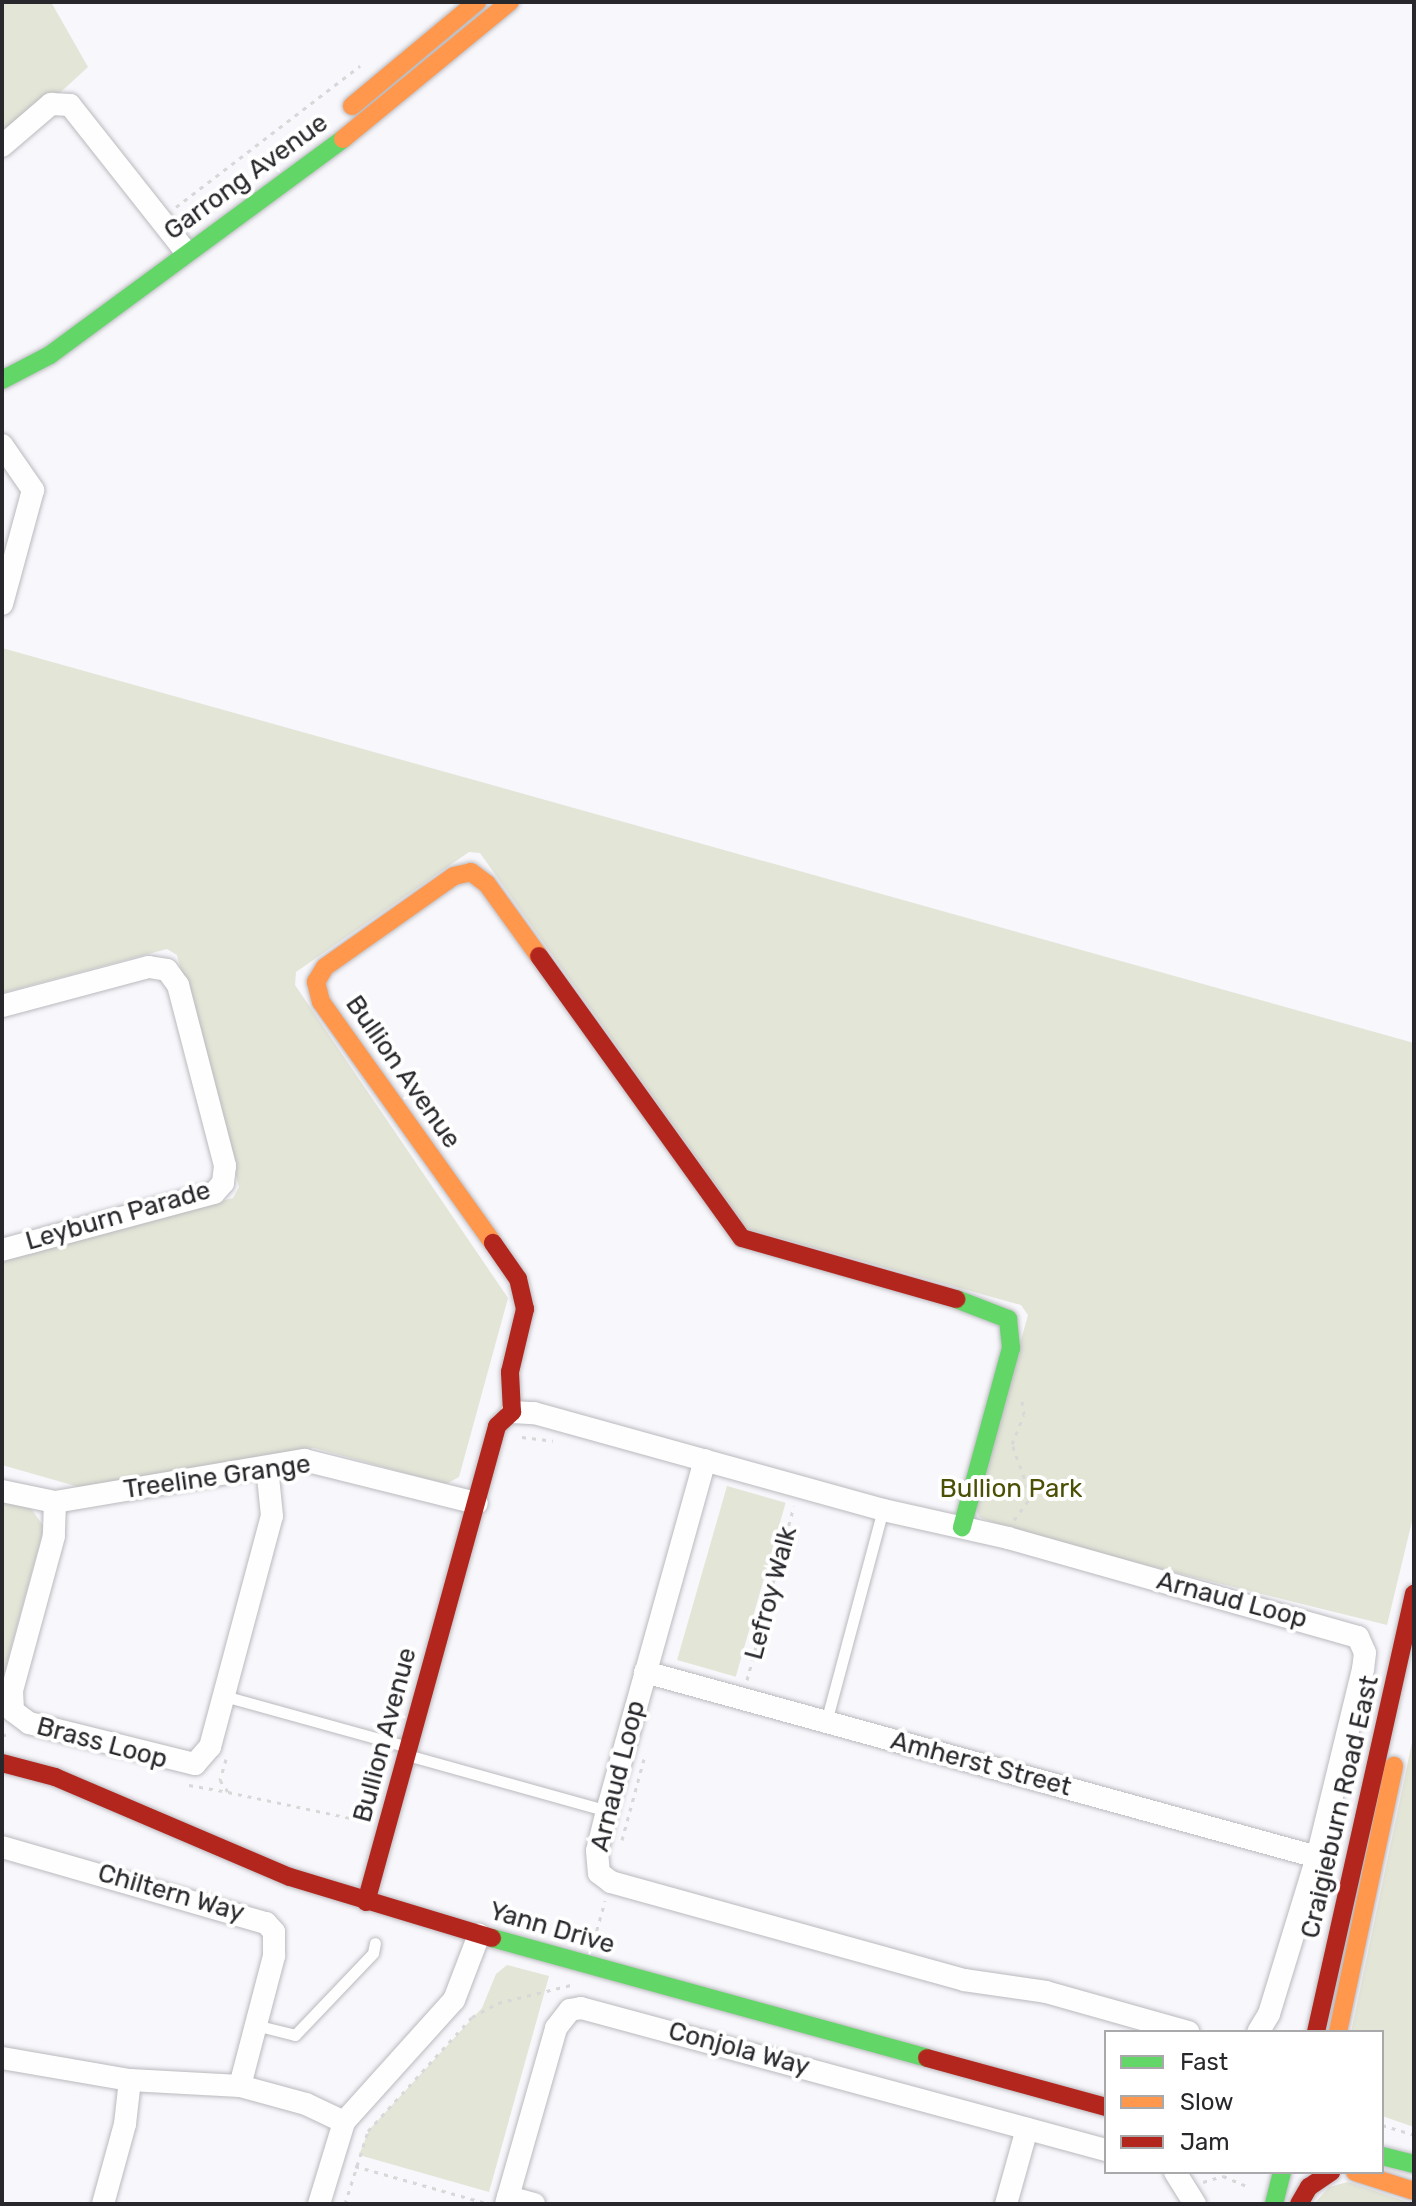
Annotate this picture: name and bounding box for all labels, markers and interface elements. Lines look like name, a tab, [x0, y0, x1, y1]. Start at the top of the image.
street label: Garrong Avenue	[158, 107, 334, 247]
street label: Bullion Avenue	[339, 989, 467, 1155]
street label: Leyburn Parade	[22, 1175, 214, 1257]
street label: Treeline Grange	[121, 1448, 313, 1506]
park label: Bullion Park	[939, 1473, 1083, 1505]
street label: Lefroy Walk	[738, 1522, 804, 1664]
street label: Arnaud Loop	[1153, 1565, 1311, 1635]
street label: Bullion Avenue	[347, 1644, 423, 1826]
street label: Craigieburn Road East	[1295, 1673, 1385, 1941]
street label: Arnaud Loop	[584, 1697, 652, 1855]
street label: Brass Loop	[33, 1711, 171, 1775]
street label: Amherst Street	[887, 1725, 1075, 1803]
street label: Chiltern Way	[94, 1857, 248, 1929]
street label: Yann Drive	[486, 1895, 618, 1961]
street label: Conjola Way	[665, 2015, 813, 2083]
legend	[1104, 2030, 1384, 2174]
text: Fast	[1180, 2048, 1228, 2076]
text: Slow	[1180, 2088, 1233, 2116]
text: Jam	[1180, 2128, 1230, 2156]

